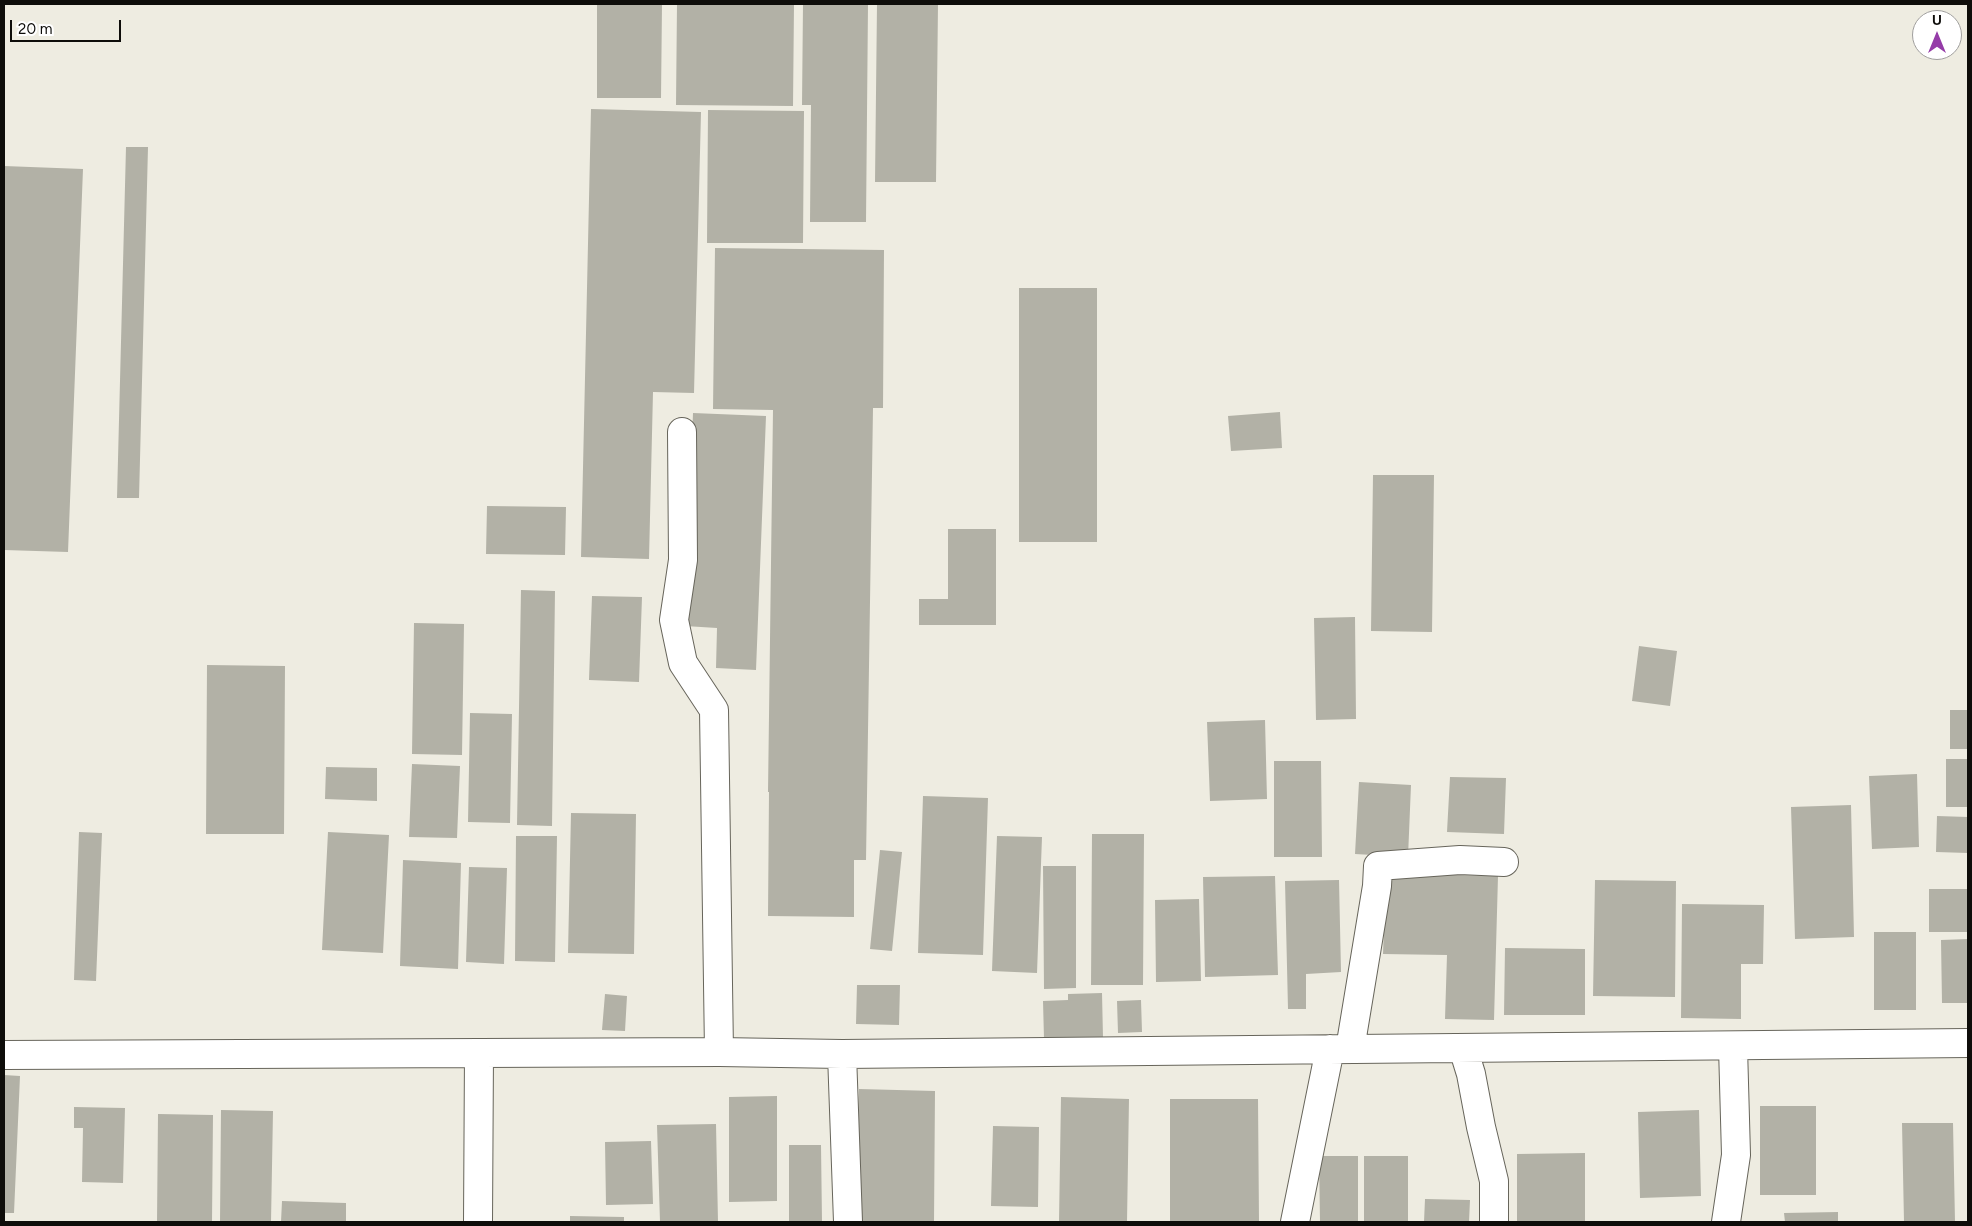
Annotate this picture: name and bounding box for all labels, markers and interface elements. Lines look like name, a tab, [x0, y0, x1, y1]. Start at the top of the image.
scale bar	[12, 10, 124, 42]
north arrow	[1912, 10, 1962, 60]
text: U	[1932, 12, 1942, 29]
text: 20 m	[18, 20, 52, 38]

